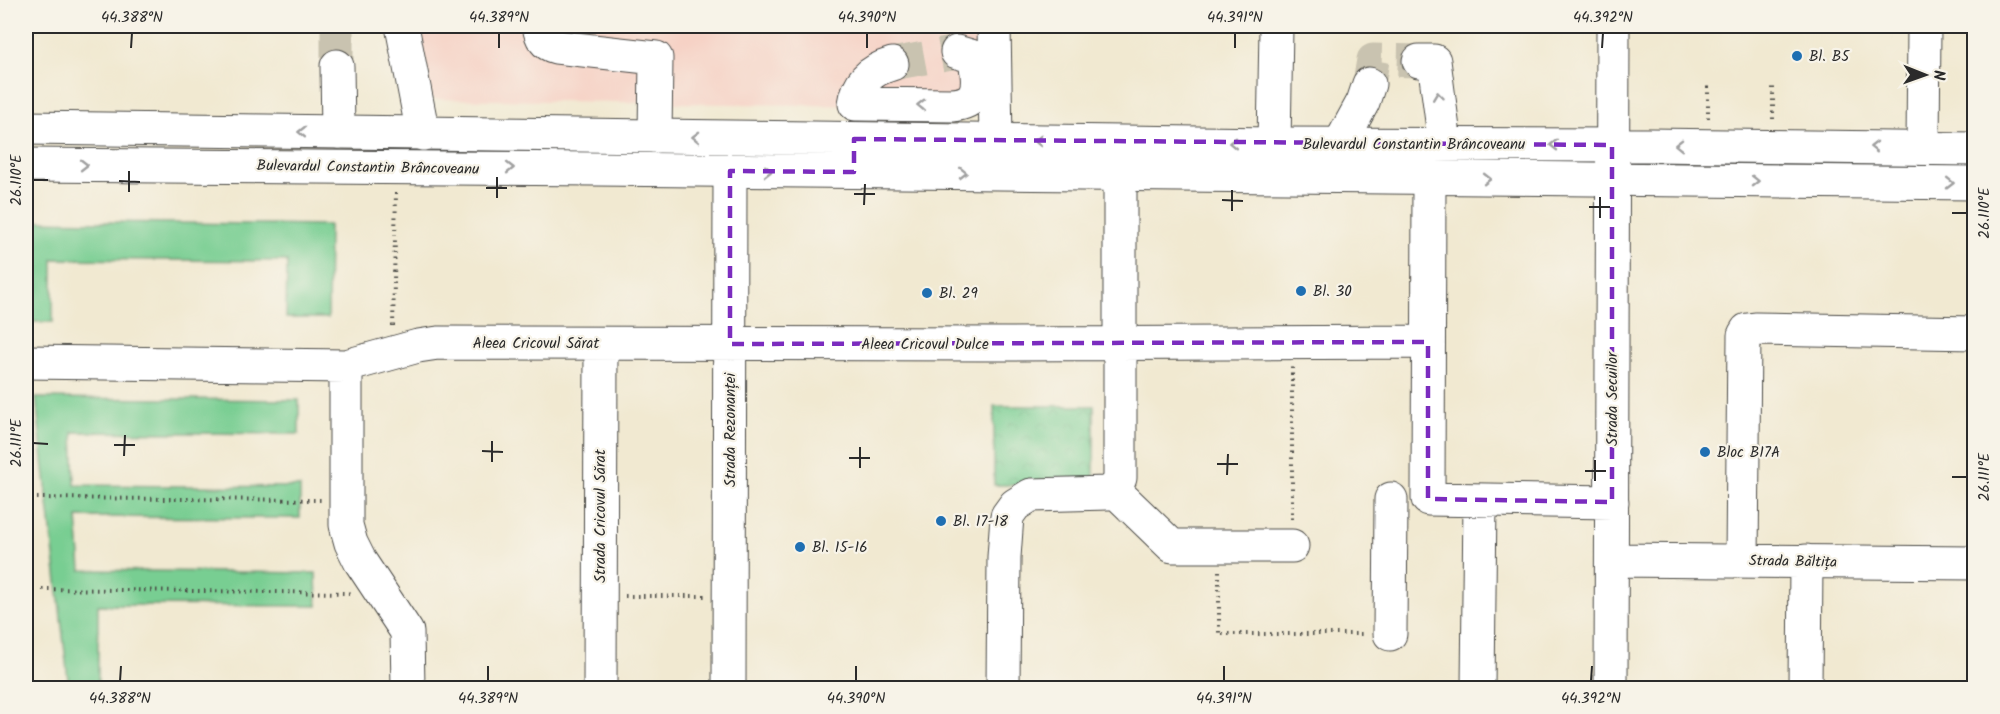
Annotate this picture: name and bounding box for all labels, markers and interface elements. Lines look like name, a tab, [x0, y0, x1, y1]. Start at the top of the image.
text: 44.388°N	[101, 6, 163, 30]
text: 44.389°N	[469, 6, 529, 30]
text: 44.390°N	[838, 6, 896, 30]
text: 44.391°N	[1207, 6, 1263, 30]
text: 44.392°N	[1573, 6, 1633, 30]
place label: Bl. B5	[1809, 45, 1850, 69]
north arrow	[1895, 45, 1955, 105]
marker: Bl. B5	[1790, 49, 1804, 63]
text: N	[1926, 70, 1951, 81]
one-way arrow	[1432, 91, 1445, 100]
one-way arrow	[916, 99, 925, 111]
one-way arrow	[297, 126, 306, 138]
one-way arrow	[691, 131, 700, 143]
street label: Bulevardul Constantin Brâncoveanu	[1303, 133, 1525, 157]
one-way arrow	[1033, 135, 1042, 147]
one-way arrow	[1228, 137, 1237, 149]
one-way arrow	[1549, 139, 1558, 151]
one-way arrow	[1675, 139, 1684, 151]
one-way arrow	[1870, 141, 1879, 154]
text: 26.110°E	[5, 153, 29, 206]
street label: Bulevardul Constantin Brâncoveanu	[256, 154, 480, 182]
one-way arrow	[79, 159, 88, 171]
one-way arrow	[505, 162, 514, 175]
one-way arrow	[763, 165, 772, 177]
one-way arrow	[958, 167, 967, 179]
one-way arrow	[1483, 173, 1492, 185]
one-way arrow	[1750, 175, 1759, 187]
one-way arrow	[1945, 177, 1954, 189]
text: 26.110°E	[1973, 186, 1997, 239]
place label: Bl. 30	[1313, 280, 1352, 304]
place label: Bl. 29	[939, 282, 979, 306]
marker: Bl. 30	[1294, 284, 1308, 298]
marker: Bl. 29	[920, 286, 934, 300]
street label: Aleea Cricovul Sărat	[473, 332, 599, 356]
street label: Aleea Cricovul Dulce	[861, 333, 989, 357]
street label: Strada Secuilor	[1601, 351, 1625, 446]
street label: Strada Rezonanței	[719, 372, 743, 487]
text: 26.111°E	[5, 417, 29, 467]
place label: Bloc B17A	[1717, 441, 1780, 465]
marker: Bloc B17A	[1698, 445, 1712, 459]
street label: Strada Cricovul Sărat	[589, 449, 613, 583]
text: 26.111°E	[1973, 451, 1997, 501]
place label: Bl. 17-18	[953, 510, 1009, 534]
marker: Bl. 17-18	[934, 514, 948, 528]
place label: Bl. 15-16	[812, 536, 868, 560]
marker: Bl. 15-16	[793, 540, 807, 554]
street label: Strada Băltița	[1749, 549, 1837, 575]
text: 44.388°N	[89, 687, 151, 711]
text: 44.389°N	[458, 687, 518, 711]
text: 44.390°N	[827, 687, 885, 711]
text: 44.391°N	[1196, 687, 1252, 711]
text: 44.392°N	[1561, 687, 1621, 711]

